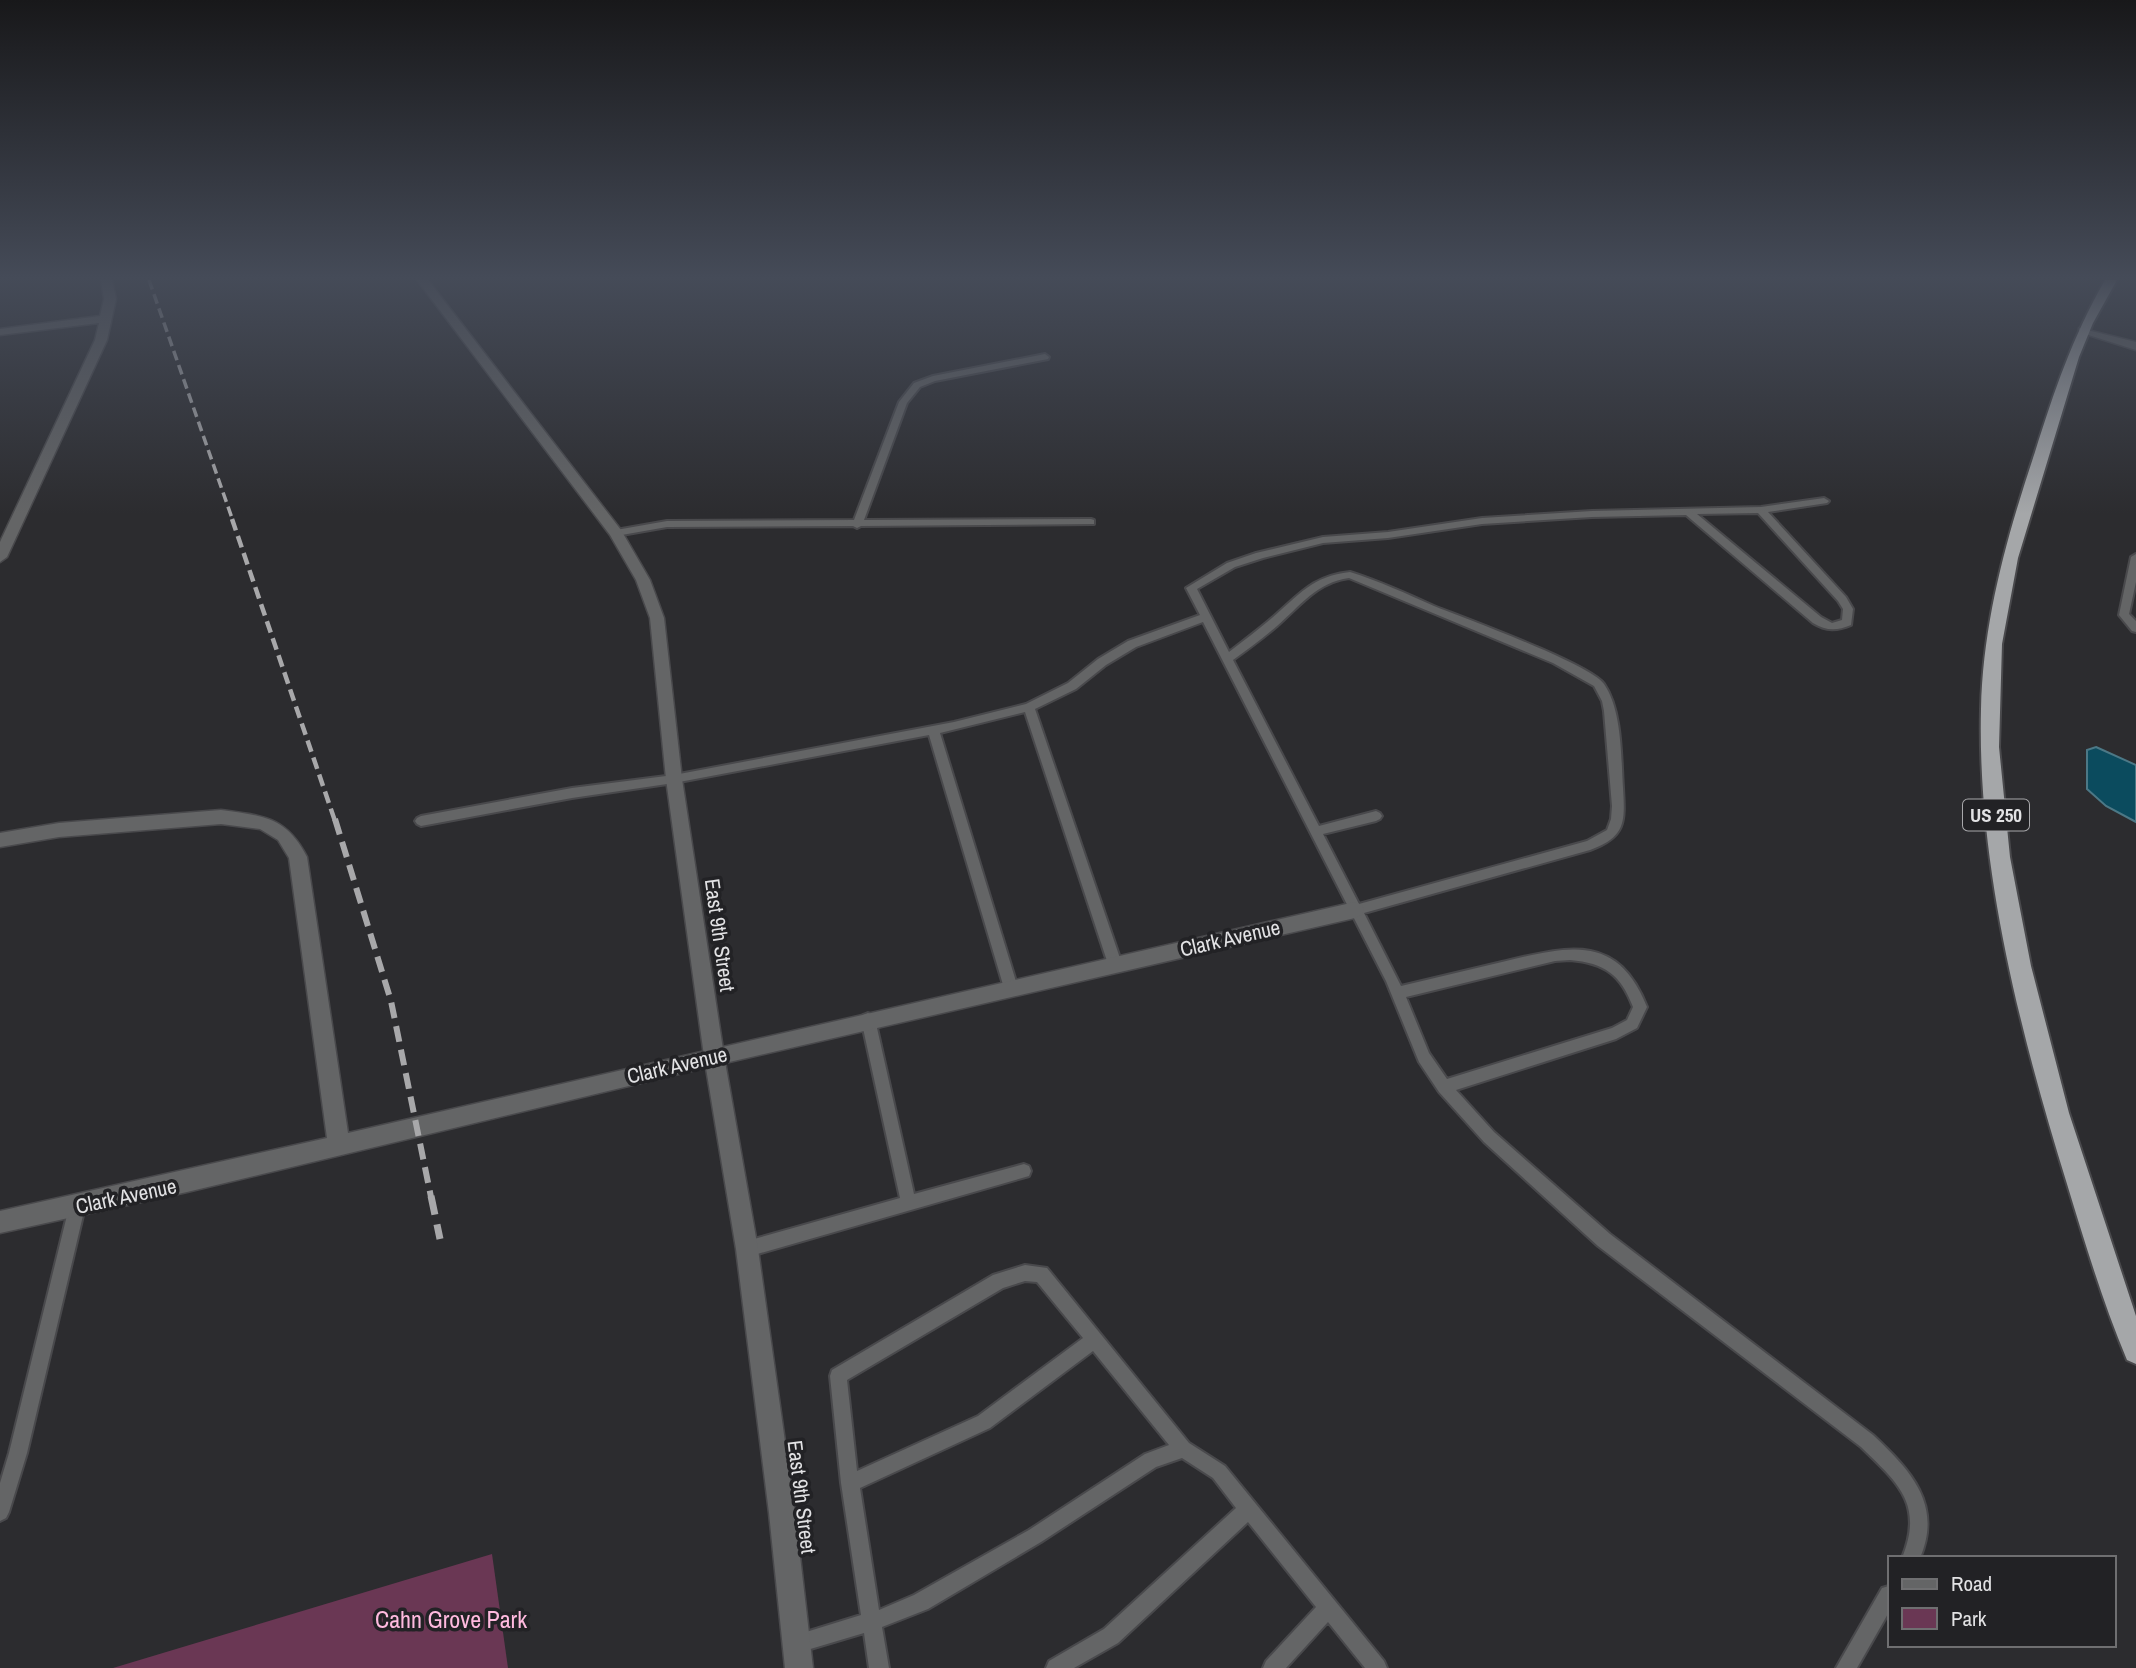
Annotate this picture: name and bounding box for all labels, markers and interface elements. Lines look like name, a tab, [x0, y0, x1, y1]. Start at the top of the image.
road number: US 250	[1963, 800, 2029, 830]
street label: East 9th Street	[698, 877, 742, 994]
street label: Clark Avenue	[1177, 912, 1283, 964]
street label: Clark Avenue	[624, 1039, 730, 1091]
street label: Clark Avenue	[73, 1171, 179, 1221]
street label: East 9th Street	[781, 1439, 823, 1556]
legend	[1888, 1556, 2115, 1647]
text: Road	[1951, 1569, 1992, 1598]
park label: Cahn Grove Park	[375, 1603, 527, 1635]
text: Park	[1951, 1604, 1987, 1633]

